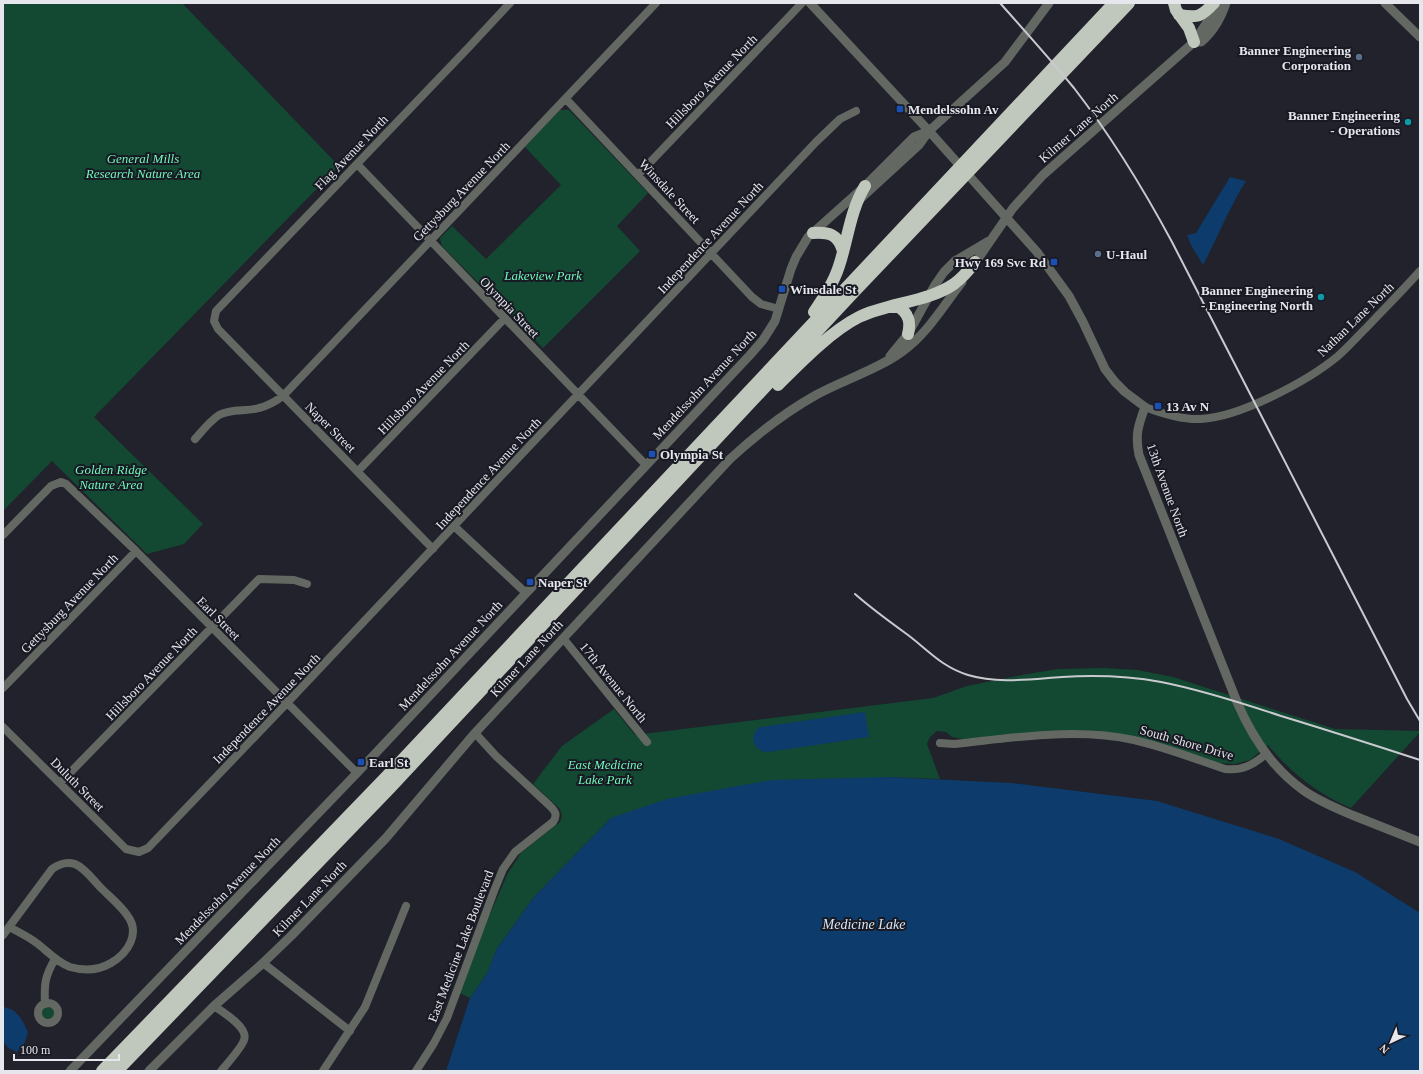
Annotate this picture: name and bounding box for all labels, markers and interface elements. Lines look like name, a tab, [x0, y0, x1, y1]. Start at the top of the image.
street label: Hillsboro Avenue North	[663, 31, 760, 131]
place label: Banner Engineering Corporation	[1239, 43, 1352, 73]
marker: Banner Engineering Corporation	[1354, 52, 1364, 62]
street label: Kilmer Lane North	[1036, 89, 1121, 166]
place label: Mendelssohn Av	[908, 102, 999, 117]
marker: Mendelssohn Av	[895, 104, 905, 114]
place label: Banner Engineering - Operations	[1288, 108, 1400, 138]
street label: Flag Avenue North	[312, 111, 391, 193]
marker: Banner Engineering - Operations	[1403, 117, 1413, 127]
street label: Gettysburg Avenue North	[410, 138, 513, 244]
park label: General Mills Research Nature Area	[85, 151, 201, 181]
street label: Winsdale Street	[636, 156, 703, 227]
street label: Independence Avenue North	[654, 178, 767, 296]
place label: U-Haul	[1106, 247, 1148, 262]
marker: U-Haul	[1093, 249, 1103, 259]
place label: Hwy 169 Svc Rd	[955, 255, 1047, 270]
marker: Hwy 169 Svc Rd	[1049, 257, 1059, 267]
park label: Lakeview Park	[503, 268, 582, 283]
street label: Olympia Street	[477, 274, 543, 341]
street label: Nathan Lane North	[1314, 279, 1397, 360]
place label: Winsdale St	[790, 282, 857, 297]
place label: Banner Engineering - Engineering North	[1201, 283, 1314, 313]
marker: Winsdale St	[777, 284, 787, 294]
marker: Banner Engineering - Engineering North	[1316, 292, 1326, 302]
street label: Mendelssohn Avenue North	[649, 326, 760, 442]
street label: Hillsboro Avenue North	[375, 337, 472, 437]
street label: Naper Street	[302, 399, 359, 456]
place label: 13 Av N	[1166, 399, 1210, 414]
marker: 13 Av N	[1153, 401, 1163, 411]
street label: Independence Avenue North	[432, 414, 545, 532]
street label: 13th Avenue North	[1144, 441, 1192, 540]
place label: Olympia St	[660, 447, 724, 462]
marker: Olympia St	[647, 449, 657, 459]
park label: Golden Ridge Nature Area	[75, 462, 147, 492]
street label: Gettysburg Avenue North	[18, 550, 121, 656]
place label: Naper St	[538, 575, 588, 590]
marker: Naper St	[525, 577, 535, 587]
street label: Earl Street	[194, 594, 244, 643]
street label: Mendelssohn Avenue North	[395, 597, 506, 713]
street label: Kilmer Lane North	[487, 616, 566, 700]
street label: Hillsboro Avenue North	[103, 623, 200, 723]
street label: 17th Avenue North	[577, 639, 651, 726]
street label: Independence Avenue North	[210, 650, 323, 767]
street label: South Shore Drive	[1138, 722, 1236, 763]
street label: Duluth Street	[48, 754, 108, 815]
place label: Earl St	[369, 755, 409, 770]
marker: Earl St	[356, 757, 366, 767]
park label: East Medicine Lake Park	[567, 757, 643, 787]
street label: Mendelssohn Avenue North	[172, 833, 283, 948]
street label: Kilmer Lane North	[269, 857, 350, 939]
street label: East Medicine Lake Boulevard	[425, 868, 497, 1024]
water label: Medicine Lake	[822, 917, 905, 932]
north arrow	[1371, 1022, 1411, 1062]
scale bar	[14, 1036, 119, 1062]
text: N	[1377, 1042, 1391, 1056]
text: 100 m	[20, 1043, 51, 1057]

